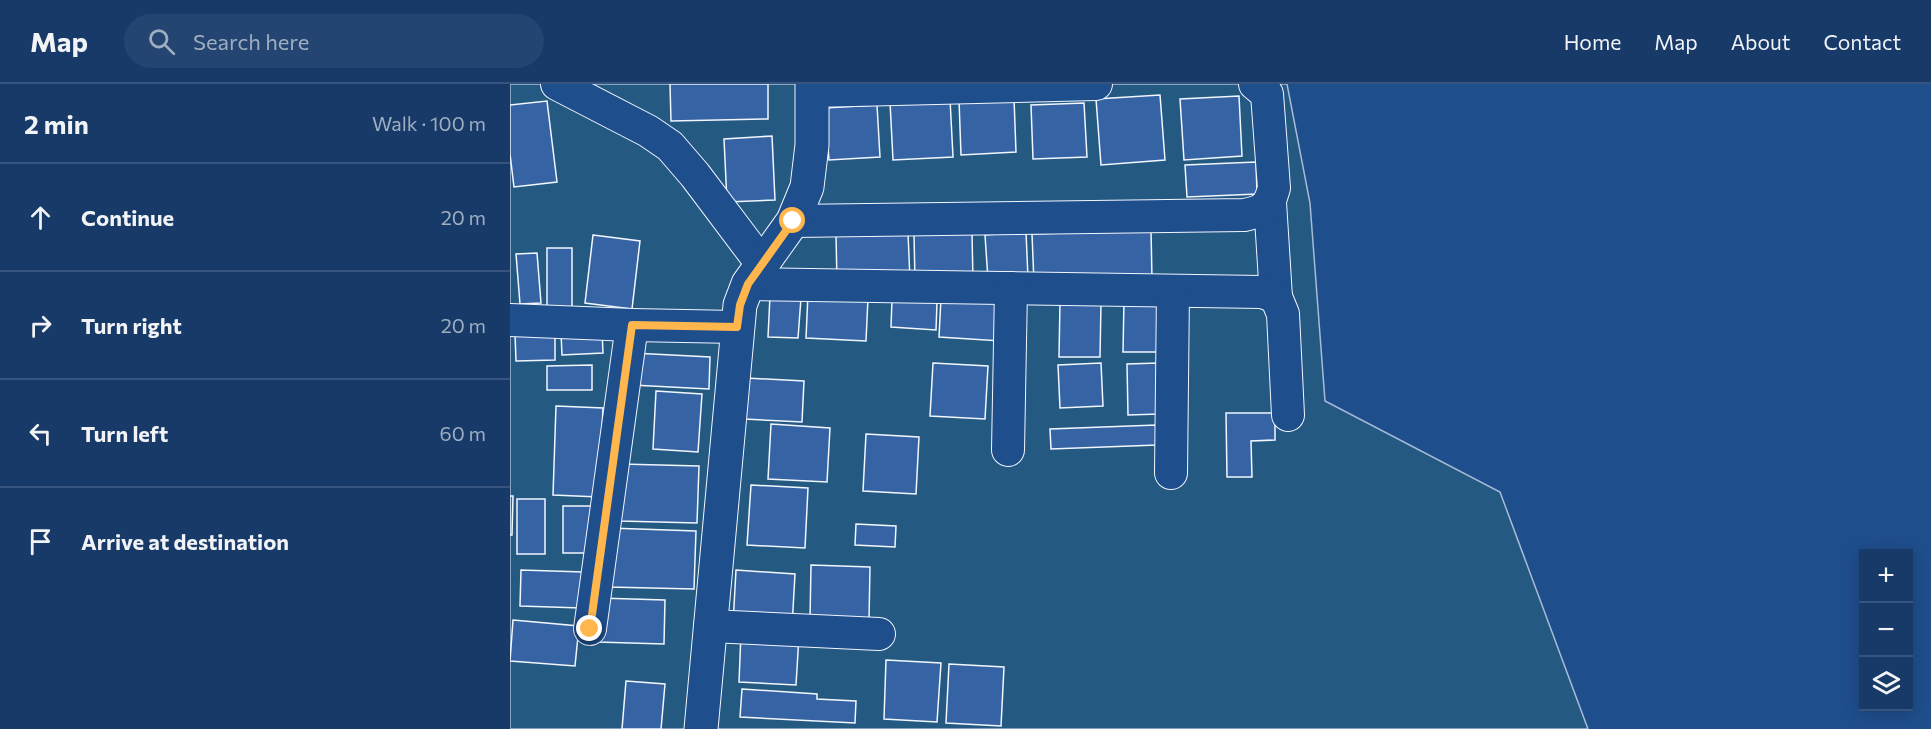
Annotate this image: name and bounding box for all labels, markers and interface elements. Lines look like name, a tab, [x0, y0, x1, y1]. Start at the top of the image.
search box	[124, 14, 544, 68]
text: Map	[30, 24, 88, 58]
icon: search	[145, 25, 178, 58]
text: Search here	[193, 28, 309, 55]
text: Home	[1564, 29, 1621, 54]
text: Map	[1654, 29, 1698, 54]
text: About	[1731, 29, 1790, 54]
text: Contact	[1823, 29, 1901, 54]
text: 2 min	[24, 108, 89, 139]
text: Walk · 100 m	[372, 111, 486, 135]
icon: ahead	[24, 201, 57, 234]
text: Continue	[81, 204, 174, 231]
text: 20 m	[441, 205, 486, 229]
route start	[779, 207, 805, 233]
icon: right	[24, 309, 57, 342]
text: Turn right	[81, 312, 182, 339]
text: 20 m	[441, 313, 486, 337]
icon: left	[24, 417, 57, 450]
text: Turn left	[81, 420, 168, 447]
text: 60 m	[440, 421, 486, 445]
icon: arrive	[24, 525, 57, 558]
text: Arrive at destination	[81, 528, 289, 555]
map controls	[1859, 549, 1913, 711]
button: +	[1859, 549, 1913, 603]
button: −	[1859, 603, 1913, 657]
route end	[576, 615, 602, 641]
button: layers	[1859, 657, 1913, 711]

